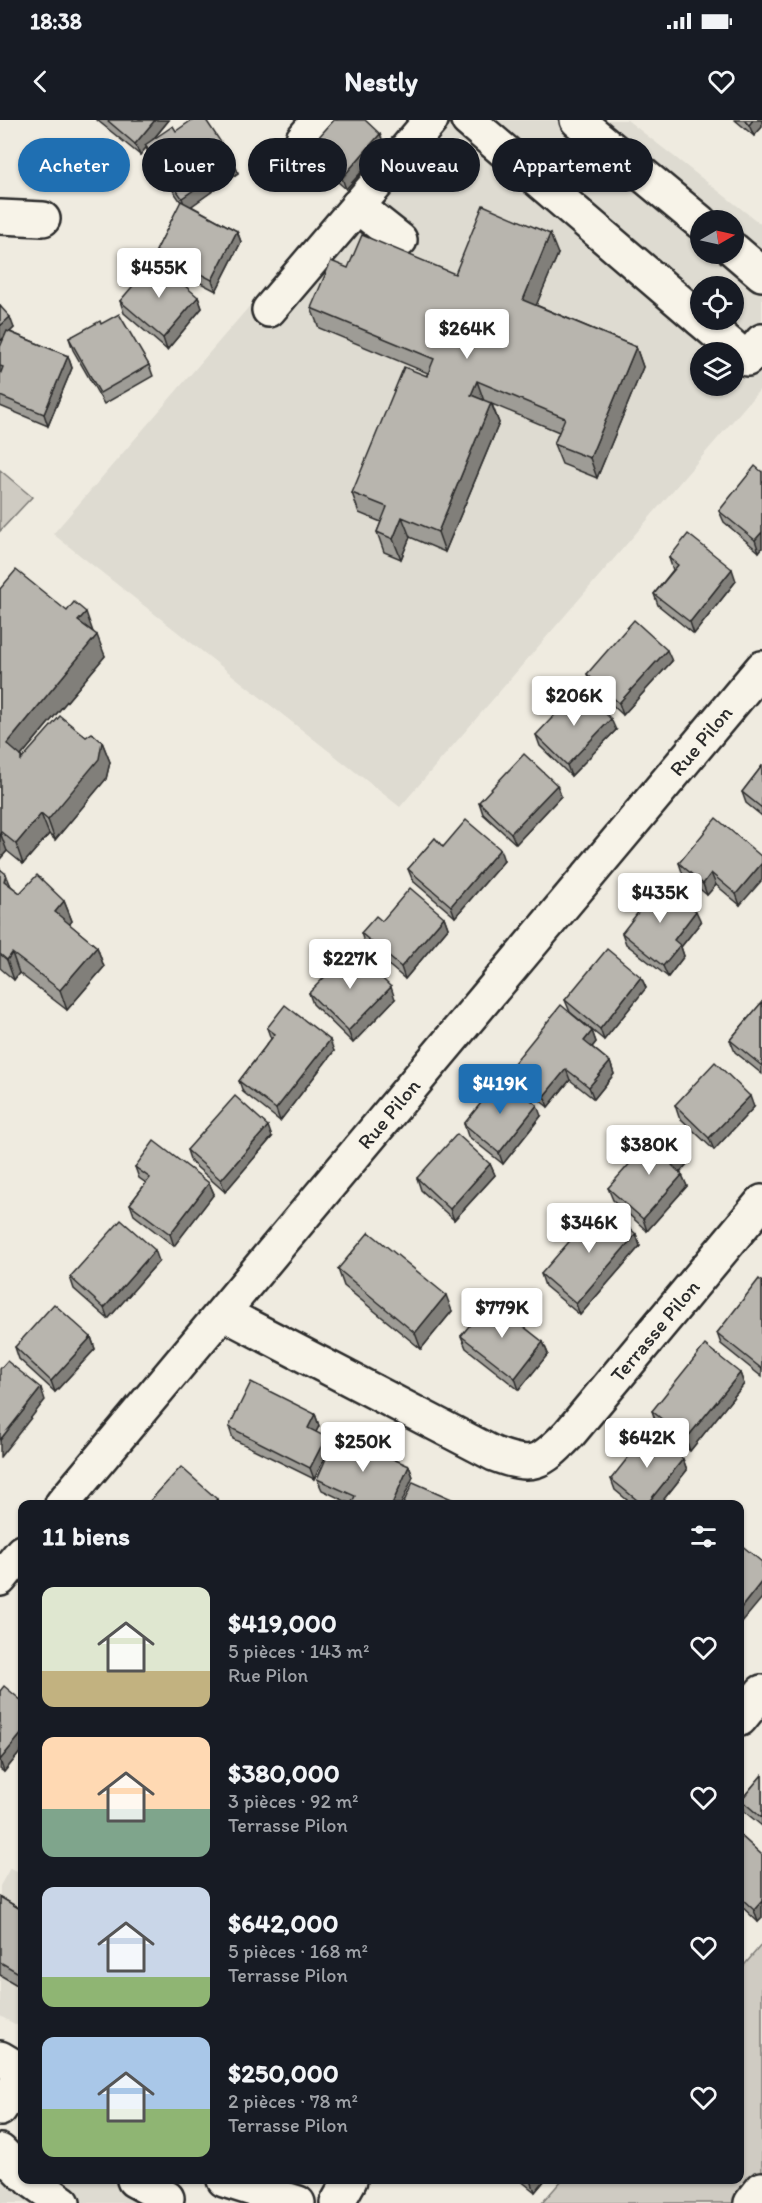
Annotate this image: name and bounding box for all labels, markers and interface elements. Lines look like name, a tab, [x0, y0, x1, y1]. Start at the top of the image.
text: 18:38	[30, 8, 82, 35]
icon: back	[24, 65, 57, 98]
text: Nestly	[344, 65, 418, 98]
icon: heart	[705, 65, 738, 98]
chip: Acheter	[18, 138, 130, 192]
chip: Louer	[142, 138, 236, 192]
chip: Filtres	[248, 138, 347, 192]
chip: Nouveau	[359, 138, 480, 192]
chip: Appartement	[492, 138, 653, 192]
north arrow	[690, 210, 744, 264]
map controls	[690, 210, 744, 396]
pin: $455K	[117, 248, 201, 299]
text: $455K	[131, 255, 187, 279]
button: locate	[690, 276, 744, 330]
pin: $264K	[425, 309, 509, 360]
text: $264K	[439, 316, 495, 340]
button: layers	[690, 342, 744, 396]
pin: $206K	[532, 676, 616, 727]
text: $206K	[546, 683, 602, 707]
street label: Rue Pilon	[664, 700, 737, 781]
pin: $435K	[618, 873, 702, 924]
text: $435K	[632, 880, 688, 904]
pin: $227K	[308, 939, 392, 990]
text: $227K	[323, 946, 377, 970]
pin: $419K	[458, 1064, 542, 1115]
text: $419K	[473, 1071, 527, 1095]
street label: Rue Pilon	[352, 1073, 425, 1154]
pin: $380K	[607, 1125, 691, 1176]
text: $380K	[620, 1132, 678, 1156]
pin: $346K	[547, 1203, 631, 1254]
text: $346K	[561, 1210, 617, 1234]
street label: Terrasse Pilon	[605, 1274, 705, 1387]
pin: $779K	[460, 1288, 544, 1339]
text: $779K	[475, 1295, 529, 1319]
pin: $642K	[605, 1418, 689, 1469]
pin: $250K	[321, 1422, 405, 1473]
text: $642K	[619, 1425, 675, 1449]
text: $250K	[335, 1429, 391, 1453]
text: 11 biens	[42, 1520, 130, 1552]
icon: filters	[687, 1520, 720, 1553]
text: $419,000	[228, 1607, 337, 1639]
icon: home	[90, 1611, 162, 1683]
icon: heart	[687, 1631, 720, 1664]
text: 5 pièces · 143 m²	[228, 1639, 369, 1663]
text: Rue Pilon	[228, 1663, 308, 1687]
text: $380,000	[228, 1757, 340, 1789]
icon: home	[90, 1761, 162, 1833]
icon: heart	[687, 1781, 720, 1814]
text: 3 pièces · 92 m²	[228, 1789, 359, 1813]
text: Terrasse Pilon	[228, 1813, 348, 1837]
text: $642,000	[228, 1907, 338, 1939]
icon: home	[90, 1911, 162, 1983]
icon: heart	[687, 1931, 720, 1964]
text: 5 pièces · 168 m²	[228, 1939, 368, 1963]
text: Terrasse Pilon	[228, 1963, 348, 1987]
text: $250,000	[228, 2057, 339, 2089]
icon: home	[90, 2061, 162, 2133]
icon: heart	[687, 2081, 720, 2114]
text: 2 pièces · 78 m²	[228, 2089, 358, 2113]
text: Terrasse Pilon	[228, 2113, 348, 2137]

